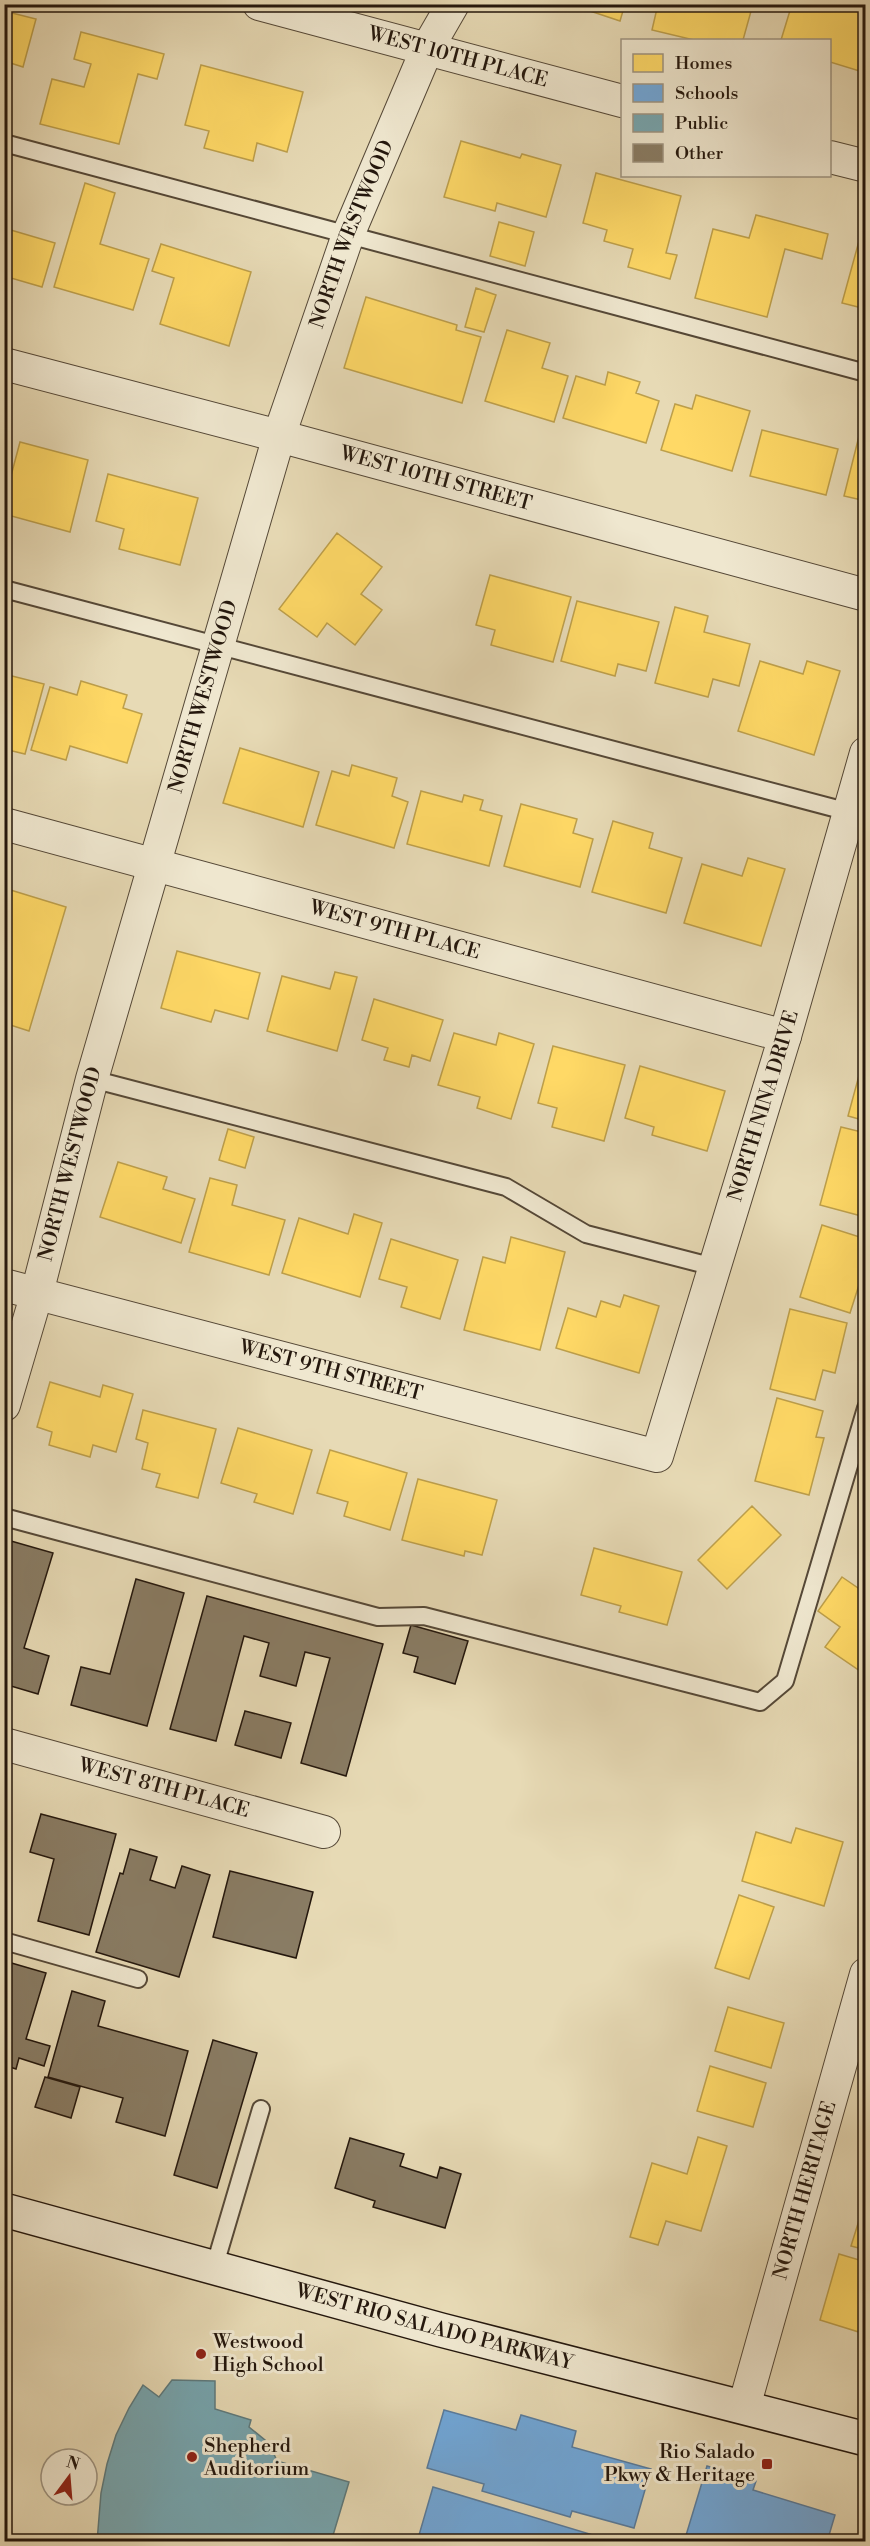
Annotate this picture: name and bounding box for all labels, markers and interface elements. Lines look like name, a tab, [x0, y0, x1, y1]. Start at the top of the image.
street label: WEST 10TH PLACE	[364, 21, 551, 93]
legend	[621, 39, 831, 177]
text: Homes	[675, 52, 732, 75]
text: Schools	[675, 82, 739, 105]
text: Public	[675, 112, 728, 135]
street label: NORTH WESTWOOD	[304, 136, 399, 332]
text: Other	[675, 142, 723, 165]
street label: WEST 10TH STREET	[336, 440, 535, 516]
street label: NORTH WESTWOOD	[163, 597, 243, 796]
street label: WEST 9TH PLACE	[306, 895, 483, 965]
street label: NORTH NINA DRIVE	[723, 1007, 804, 1205]
street label: NORTH WESTWOOD	[33, 1064, 107, 1264]
street label: WEST 9TH STREET	[236, 1334, 425, 1407]
street label: WEST 8TH PLACE	[75, 1752, 252, 1823]
street label: NORTH HERITAGE	[768, 2098, 842, 2283]
street label: WEST RIO SALADO PARKWAY	[292, 2278, 577, 2376]
place label: Westwood High School	[212, 2330, 324, 2378]
marker: Westwood High School	[194, 2347, 208, 2361]
place label: Shepherd Auditorium	[203, 2434, 310, 2482]
place label: Rio Salado Pkwy & Heritage	[604, 2440, 755, 2488]
north arrow	[39, 2447, 99, 2507]
marker: Shepherd Auditorium	[185, 2450, 199, 2464]
text: N	[64, 2452, 82, 2475]
marker: Rio Salado Pkwy & Heritage	[760, 2457, 774, 2471]

